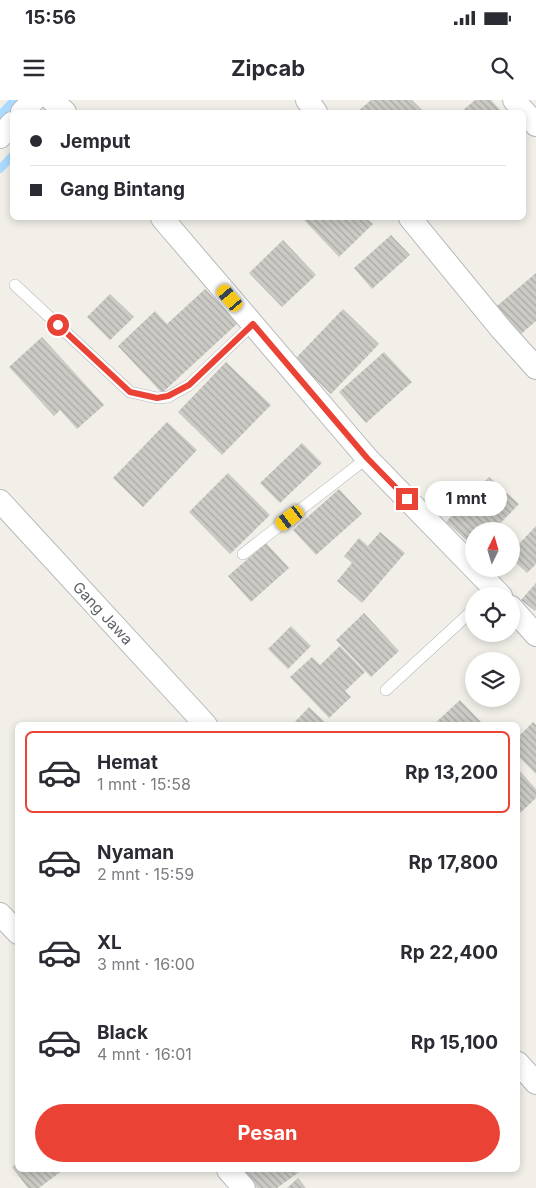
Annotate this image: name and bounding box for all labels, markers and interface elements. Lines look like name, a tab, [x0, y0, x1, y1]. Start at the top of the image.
text: 15:56	[25, 6, 76, 29]
icon: menu	[20, 54, 48, 82]
icon: search	[488, 54, 516, 82]
text: Zipcab	[231, 55, 305, 81]
text: Jemput	[60, 130, 131, 153]
text: Gang Bintang	[60, 178, 185, 201]
car	[214, 282, 245, 314]
route start	[47, 314, 69, 336]
callout: 1 mnt	[424, 482, 507, 516]
route end	[396, 488, 418, 510]
text: 1 mnt	[445, 488, 487, 508]
car	[273, 503, 306, 533]
north arrow	[465, 522, 520, 578]
map controls	[465, 522, 520, 707]
street label: Gang Jawa	[69, 577, 137, 649]
button: locate	[465, 587, 520, 642]
button: layers	[465, 652, 520, 707]
icon: car	[37, 750, 82, 795]
text: Hemat	[97, 751, 158, 774]
text: Rp 13,200	[405, 761, 498, 784]
text: 1 mnt · 15:58	[97, 774, 191, 794]
icon: car	[37, 840, 82, 885]
text: Nyaman	[97, 841, 174, 864]
text: Rp 17,800	[408, 851, 498, 874]
text: 2 mnt · 15:59	[97, 864, 194, 884]
icon: car	[37, 930, 82, 975]
text: XL	[97, 931, 122, 954]
text: Rp 22,400	[400, 941, 498, 964]
text: 3 mnt · 16:00	[97, 954, 195, 974]
icon: car	[37, 1020, 82, 1065]
text: Black	[97, 1021, 148, 1044]
text: Rp 15,100	[411, 1031, 498, 1054]
text: 4 mnt · 16:01	[97, 1044, 192, 1064]
button: Pesan	[35, 1104, 500, 1162]

